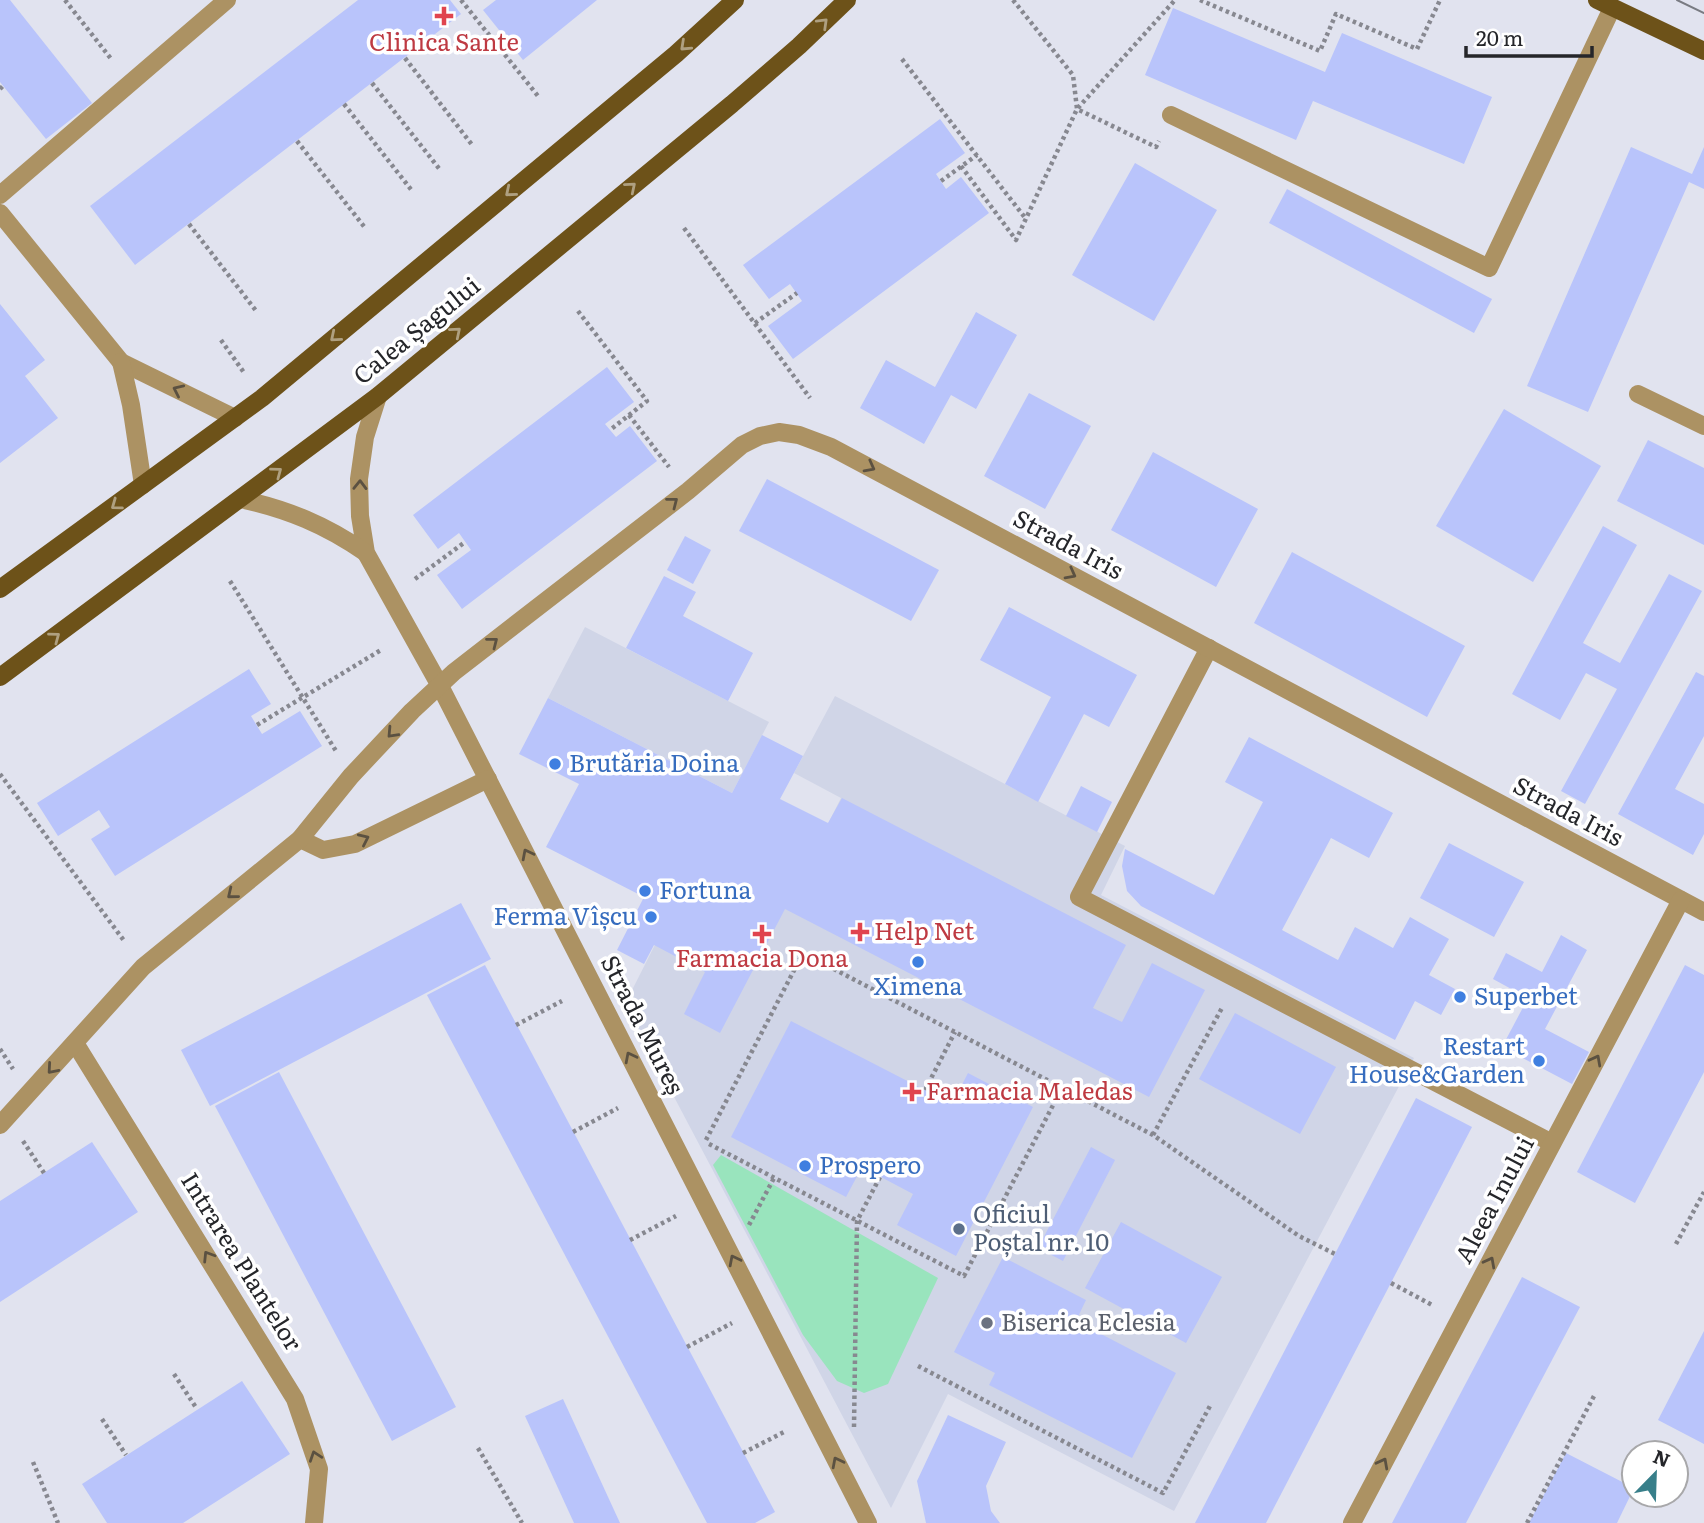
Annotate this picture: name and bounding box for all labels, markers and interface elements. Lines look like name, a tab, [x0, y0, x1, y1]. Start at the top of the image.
marker: Clinica Sante	[434, 6, 454, 26]
scale bar	[1466, 14, 1592, 58]
one-way arrow	[815, 19, 828, 31]
text: 20 m	[1476, 21, 1523, 52]
place label: Clinica Sante	[369, 23, 519, 58]
one-way arrow	[680, 38, 693, 51]
one-way arrow	[624, 182, 636, 195]
one-way arrow	[506, 184, 519, 196]
street label: Calea Șagului	[345, 267, 486, 391]
one-way arrow	[448, 327, 461, 340]
one-way arrow	[331, 329, 344, 341]
one-way arrow	[173, 384, 185, 398]
one-way arrow	[863, 459, 875, 472]
one-way arrow	[269, 467, 282, 480]
one-way arrow	[352, 479, 368, 490]
one-way arrow	[111, 497, 123, 509]
one-way arrow	[665, 498, 678, 511]
street label: Strada Iris	[1008, 499, 1130, 586]
one-way arrow	[1064, 566, 1076, 580]
one-way arrow	[47, 632, 60, 645]
one-way arrow	[485, 637, 498, 650]
one-way arrow	[387, 724, 400, 737]
place label: Brutăria Doina	[569, 744, 739, 779]
marker: Brutăria Doina	[547, 756, 563, 772]
street label: Strada Iris	[1508, 766, 1630, 853]
one-way arrow	[357, 833, 369, 847]
one-way arrow	[522, 849, 535, 861]
place label: Fortuna	[659, 871, 752, 906]
marker: Fortuna	[637, 883, 653, 899]
one-way arrow	[228, 886, 241, 898]
place label: Ferma Vîșcu	[494, 897, 637, 932]
marker: Ferma Vîșcu	[643, 909, 659, 925]
place label: Help Net	[874, 912, 974, 947]
marker: Help Net	[852, 924, 868, 940]
marker: Farmacia Dona	[754, 926, 770, 942]
place label: Farmacia Dona	[676, 939, 848, 974]
street label: Strada Mureș	[594, 948, 694, 1100]
marker: Ximena	[910, 954, 926, 970]
place label: Ximena	[873, 967, 963, 1002]
place label: Superbet	[1474, 977, 1578, 1012]
marker: Superbet	[1452, 989, 1468, 1005]
place label: Restart House&Garden	[1349, 1027, 1525, 1090]
one-way arrow	[625, 1052, 639, 1064]
marker: Restart House&Garden	[1531, 1053, 1547, 1069]
one-way arrow	[1588, 1055, 1601, 1068]
one-way arrow	[48, 1061, 60, 1074]
place label: Farmacia Maledas	[926, 1072, 1133, 1107]
marker: Farmacia Maledas	[904, 1084, 920, 1100]
street label: Aleea Inului	[1445, 1129, 1541, 1269]
place label: Prospero	[819, 1146, 921, 1181]
marker: Prospero	[797, 1158, 813, 1174]
street label: Intrarea Plantelor	[174, 1165, 312, 1357]
place label: Oficiul Poștal nr. 10	[973, 1195, 1109, 1258]
marker: Oficiul Poștal nr. 10	[951, 1221, 967, 1237]
one-way arrow	[204, 1250, 217, 1263]
one-way arrow	[728, 1255, 742, 1267]
one-way arrow	[1481, 1256, 1495, 1269]
place label: Biserica Eclesia	[1001, 1303, 1176, 1338]
marker: Biserica Eclesia	[979, 1315, 995, 1331]
north arrow	[1620, 1439, 1690, 1509]
text: N	[1649, 1441, 1675, 1473]
one-way arrow	[309, 1450, 323, 1462]
one-way arrow	[831, 1457, 845, 1469]
one-way arrow	[1375, 1457, 1389, 1470]

